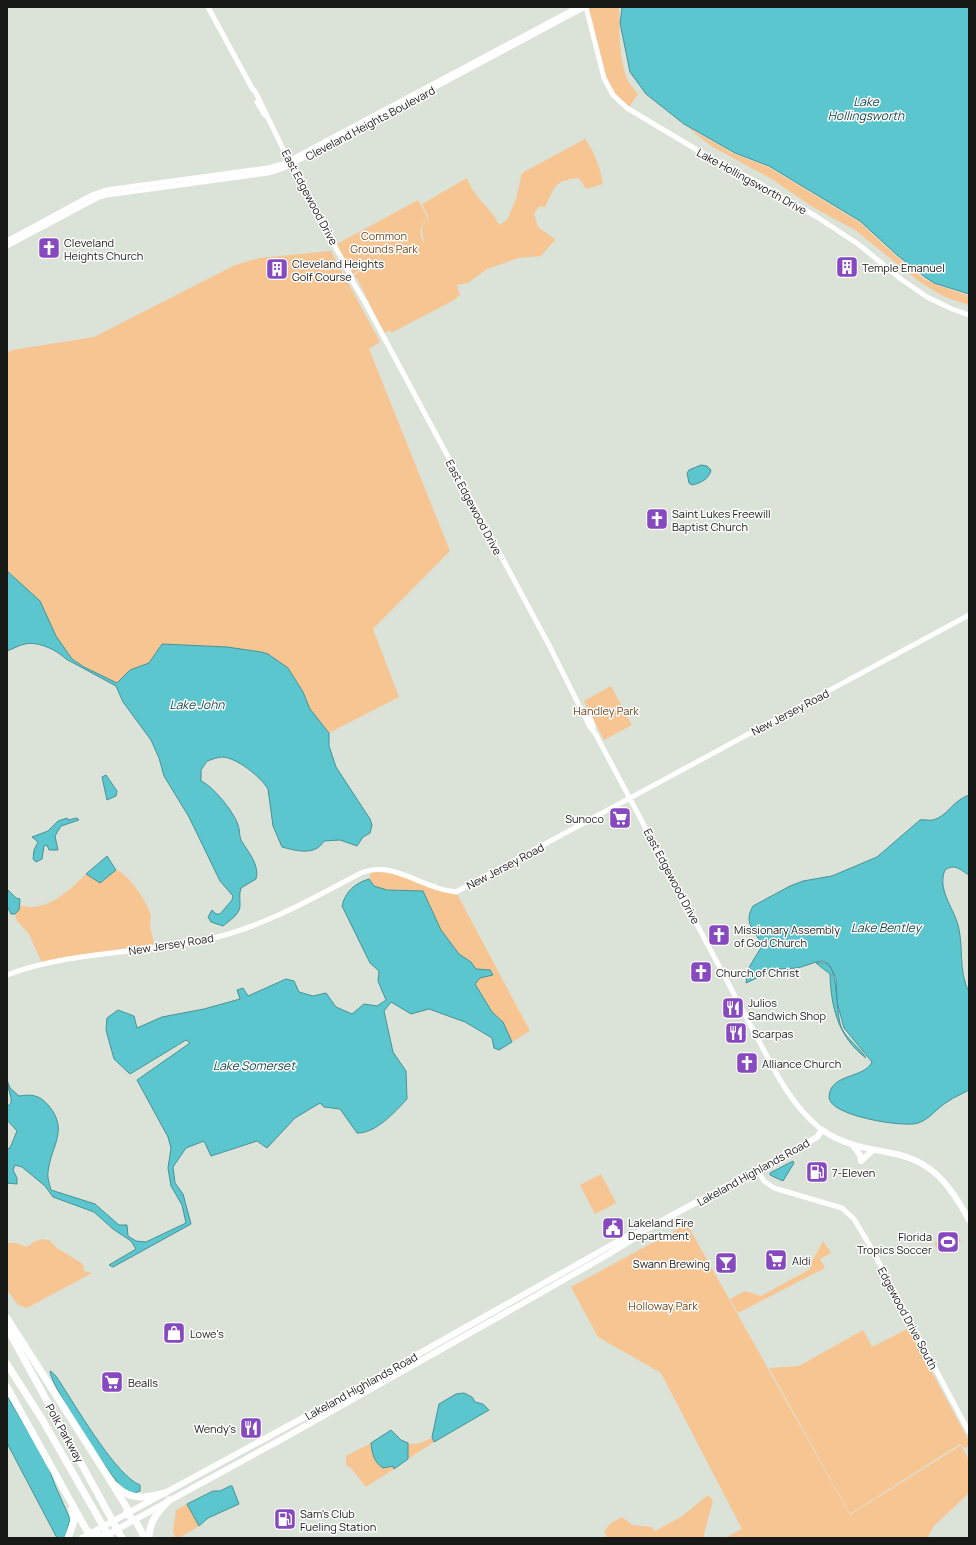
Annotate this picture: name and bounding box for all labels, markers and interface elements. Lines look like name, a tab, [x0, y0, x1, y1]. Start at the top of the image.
street label: Cleveland Heights Boulevard	[303, 82, 437, 164]
water label: Lake Hollingsworth	[828, 93, 905, 124]
street label: Lake Hollingsworth Drive	[694, 144, 810, 218]
street label: East Edgewood Drive	[279, 147, 342, 248]
park label: Common Grounds Park	[350, 228, 418, 256]
church icon: Cleveland Heights Church	[36, 235, 62, 261]
place label: Cleveland Heights Church	[64, 235, 143, 263]
building icon: Temple Emanuel	[834, 254, 860, 280]
building icon: Cleveland Heights Golf Course	[264, 256, 290, 282]
place label: Cleveland Heights Golf Course	[292, 256, 384, 284]
place label: Temple Emanuel	[862, 260, 945, 275]
street label: East Edgewood Drive	[443, 457, 506, 558]
church icon: Saint Lukes Freewill Baptist Church	[644, 506, 670, 532]
place label: Saint Lukes Freewill Baptist Church	[672, 506, 771, 534]
street label: New Jersey Road	[749, 685, 831, 739]
water label: Lake John	[170, 696, 225, 713]
park label: Handley Park	[573, 703, 639, 718]
supermarket icon: Sunoco	[607, 805, 633, 831]
place label: Sunoco	[565, 811, 604, 826]
street label: East Edgewood Drive	[641, 826, 704, 927]
street label: New Jersey Road	[464, 839, 546, 893]
water label: Lake Bentley	[851, 919, 923, 936]
church icon: Missionary Assembly of God Church	[706, 922, 732, 948]
place label: Missionary Assembly of God Church	[734, 922, 840, 950]
street label: New Jersey Road	[127, 930, 215, 958]
church icon: Church of Christ	[688, 959, 714, 985]
place label: Church of Christ	[716, 965, 799, 980]
restaurant icon: Julios Sandwich Shop	[720, 995, 746, 1021]
place label: Julios Sandwich Shop	[748, 995, 827, 1023]
restaurant icon: Scarpas	[723, 1020, 749, 1046]
place label: Scarpas	[752, 1026, 794, 1041]
church icon: Alliance Church	[734, 1050, 760, 1076]
place label: Alliance Church	[762, 1056, 841, 1071]
water label: Lake Somerset	[213, 1057, 296, 1074]
street label: Lakeland Highlands Road	[694, 1135, 812, 1209]
fuel station icon: 7-Eleven	[804, 1159, 830, 1185]
place label: 7-Eleven	[832, 1165, 875, 1180]
public building icon: Lakeland Fire Department	[600, 1215, 626, 1241]
place label: Lakeland Fire Department	[628, 1215, 694, 1243]
place label: Florida Tropics Soccer	[857, 1229, 932, 1257]
sports icon: Florida Tropics Soccer	[935, 1229, 961, 1255]
supermarket icon: Aldi	[763, 1247, 789, 1273]
bar icon: Swann Brewing	[713, 1250, 739, 1276]
place label: Aldi	[792, 1253, 811, 1268]
place label: Swann Brewing	[633, 1256, 710, 1271]
street label: Edgewood Drive South	[875, 1264, 941, 1372]
park label: Holloway Park	[628, 1298, 698, 1313]
shop icon: Lowe's	[161, 1320, 187, 1346]
place label: Lowe's	[190, 1326, 224, 1341]
street label: Lakeland Highlands Road	[302, 1349, 420, 1423]
supermarket icon: Bealls	[99, 1369, 125, 1395]
place label: Bealls	[128, 1375, 158, 1390]
street label: Polk Parkway	[43, 1401, 87, 1465]
restaurant icon: Wendy's	[238, 1415, 264, 1441]
place label: Wendy's	[194, 1421, 236, 1436]
fuel station icon: Sam's Club Fueling Station	[272, 1506, 298, 1532]
place label: Sam's Club Fueling Station	[300, 1506, 376, 1534]

